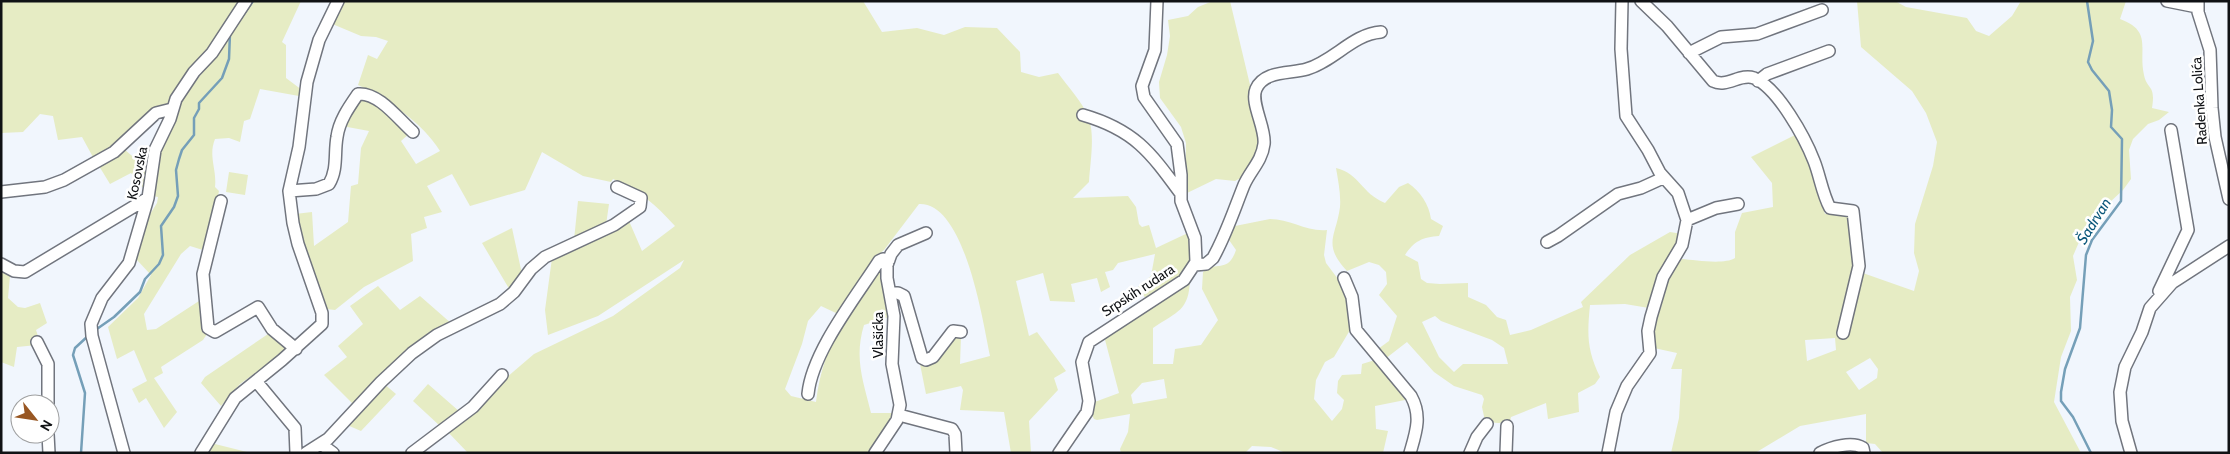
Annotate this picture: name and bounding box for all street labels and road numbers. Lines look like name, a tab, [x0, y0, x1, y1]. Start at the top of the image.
street label: Radenka Lolića	[2187, 56, 2211, 145]
street label: Kosovska	[123, 144, 151, 201]
street label: Srpskih rudara	[1098, 260, 1178, 320]
street label: Vlašićka	[869, 311, 887, 358]

